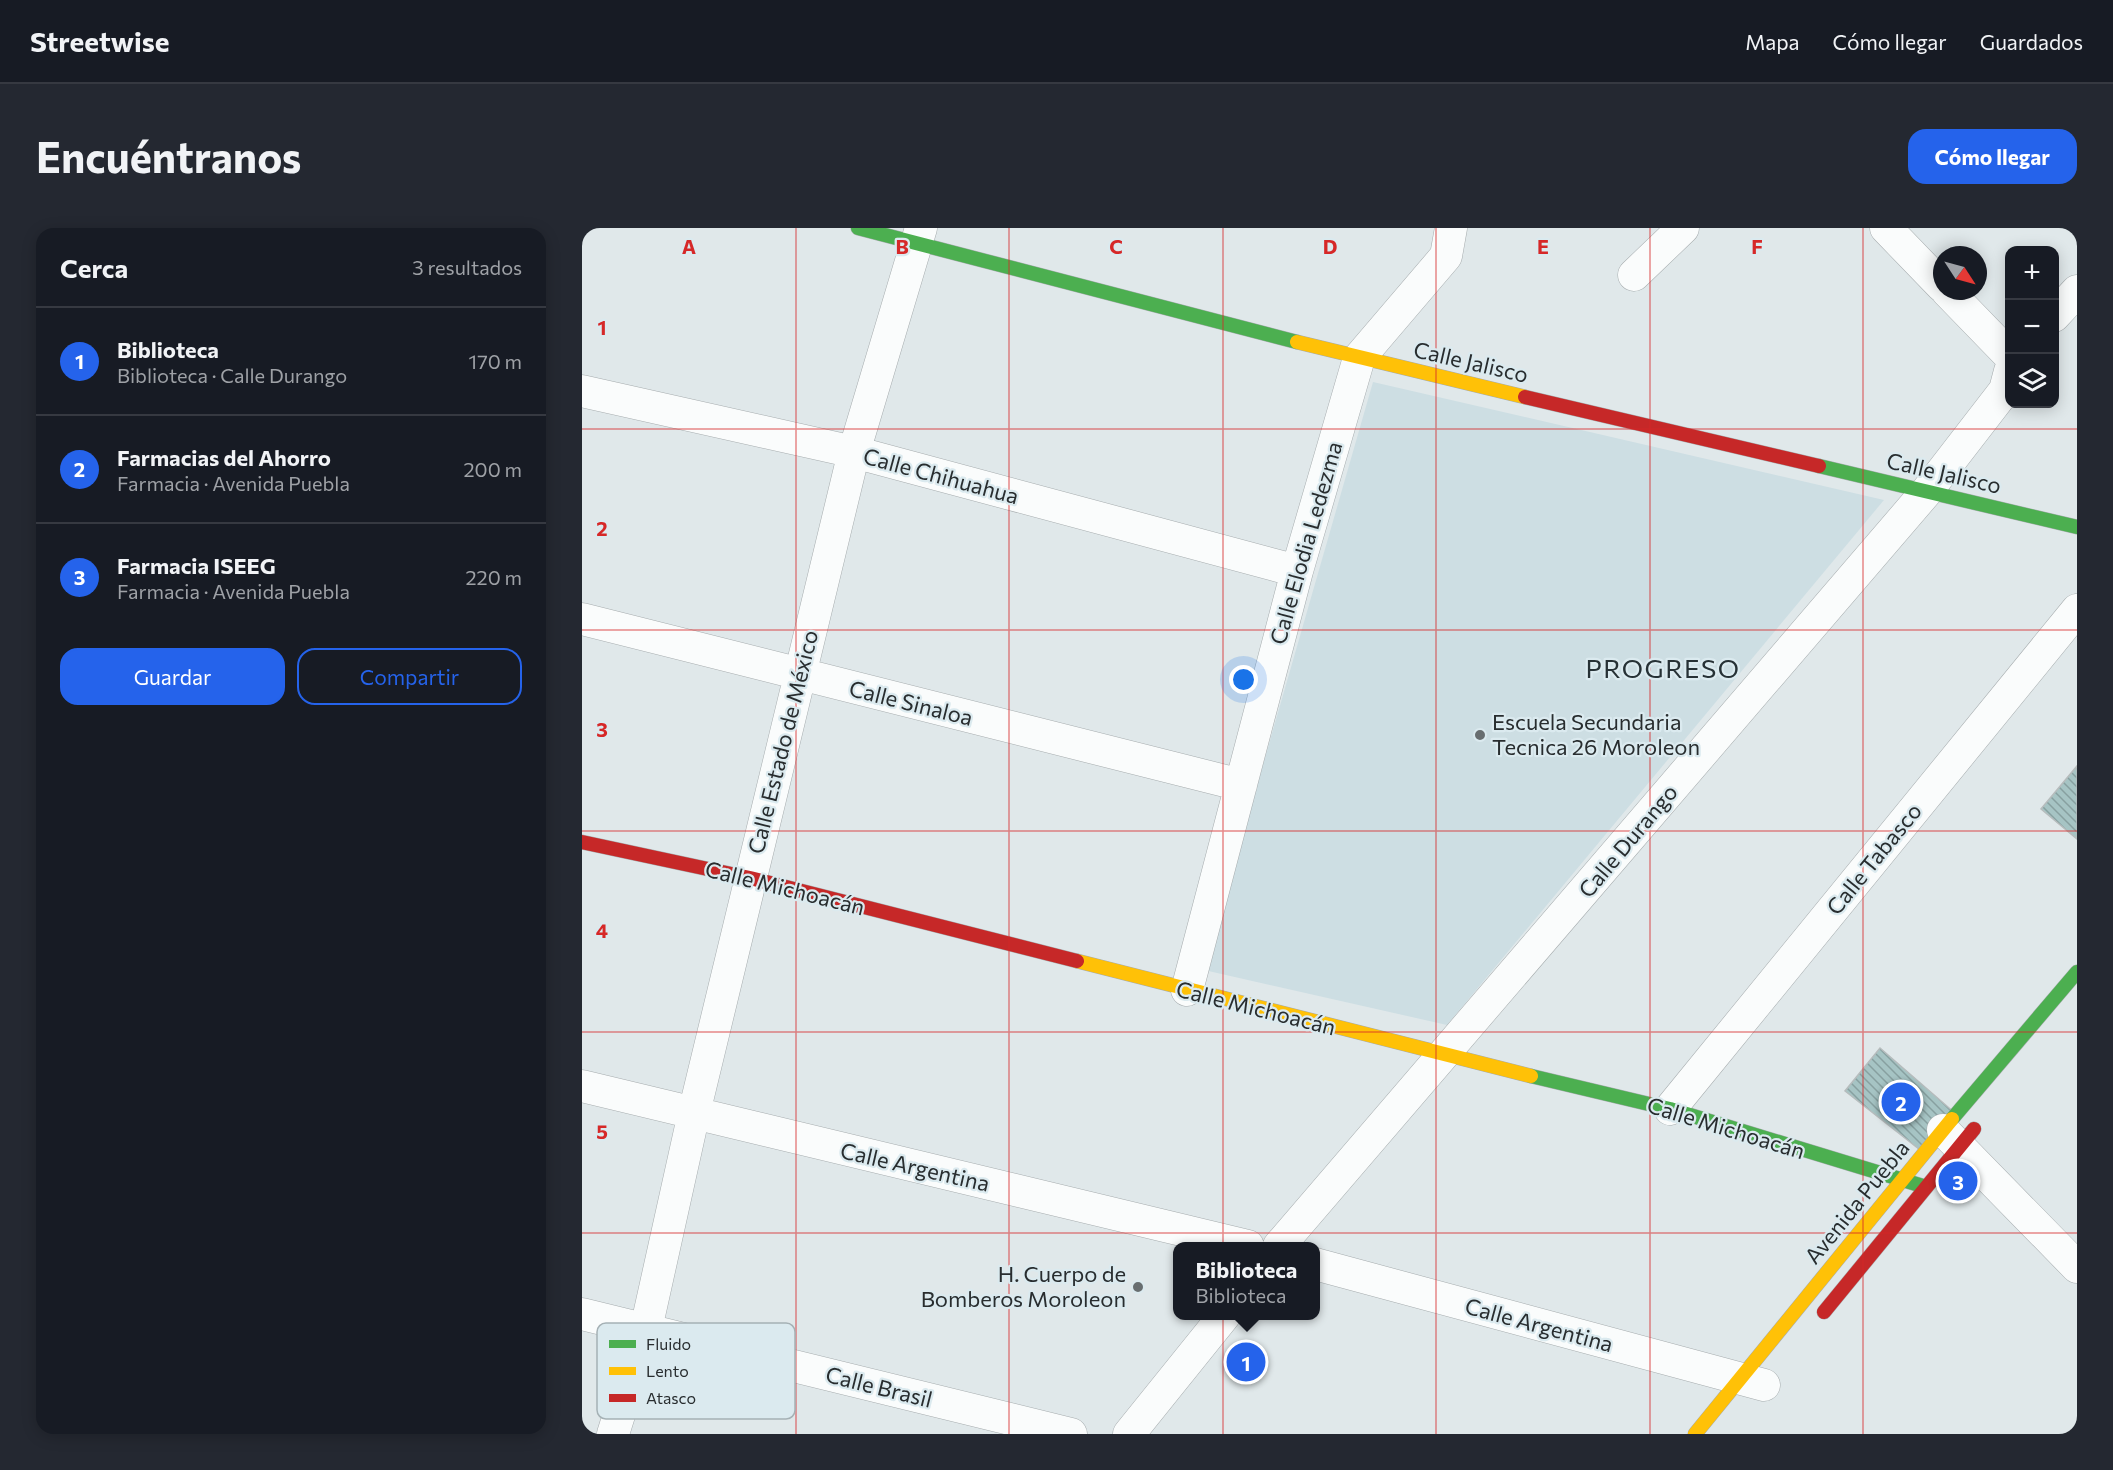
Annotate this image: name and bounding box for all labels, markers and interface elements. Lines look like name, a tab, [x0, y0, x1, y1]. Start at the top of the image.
text: Streetwise	[30, 24, 170, 58]
text: Mapa	[1745, 29, 1800, 54]
text: Cómo llegar	[1833, 29, 1947, 54]
text: Guardados	[1980, 29, 2083, 54]
button: Cómo llegar	[1908, 129, 2077, 184]
text: Encuéntranos	[36, 130, 301, 182]
text: A	[682, 234, 696, 258]
text: B	[895, 234, 909, 258]
text: C	[1109, 234, 1123, 258]
text: D	[1323, 234, 1337, 258]
text: E	[1537, 234, 1549, 258]
text: F	[1751, 234, 1763, 258]
north arrow	[1933, 246, 1987, 300]
map controls	[2005, 246, 2059, 408]
button: +	[2005, 246, 2059, 300]
text: Cerca	[60, 252, 128, 283]
text: 3 resultados	[412, 255, 522, 279]
button: −	[2005, 300, 2059, 354]
text: 1	[597, 315, 607, 339]
street label: Calle Jalisco	[1411, 335, 1531, 388]
text: Biblioteca	[117, 336, 219, 363]
text: 1	[75, 349, 84, 373]
text: 170 m	[469, 349, 522, 373]
button: layers	[2005, 354, 2059, 408]
text: Biblioteca · Calle Durango	[117, 363, 347, 387]
street label: Calle Elodia Ledezma	[1264, 438, 1347, 647]
street label: Calle Chihuahua	[861, 442, 1022, 509]
text: Farmacias del Ahorro	[117, 444, 331, 471]
street label: Calle Jalisco	[1884, 446, 2004, 499]
text: 2	[74, 457, 85, 481]
text: 200 m	[464, 457, 522, 481]
text: Farmacia · Avenida Puebla	[117, 471, 350, 495]
text: 2	[596, 516, 608, 540]
text: Farmacia ISEEG	[117, 552, 276, 579]
text: 3	[74, 565, 85, 589]
text: 220 m	[466, 565, 522, 589]
text: Farmacia · Avenida Puebla	[117, 579, 350, 603]
street label: Calle Estado de México	[742, 627, 823, 857]
button: Guardar	[60, 648, 285, 705]
button: Compartir	[297, 648, 522, 705]
district label: PROGRESO	[1586, 652, 1740, 683]
your location	[1229, 665, 1258, 694]
street label: Calle Sinaloa	[846, 674, 976, 731]
place label: Escuela Secundaria Tecnica 26 Moroleon	[1492, 708, 1700, 760]
text: 3	[596, 717, 608, 741]
marker: Escuela Secundaria Tecnica 26 Moroleon	[1473, 728, 1487, 742]
street label: Calle Durango	[1572, 779, 1683, 903]
street label: Calle Tabasco	[1820, 797, 1927, 920]
street label: Calle Michoacán	[703, 855, 868, 920]
text: 4	[596, 918, 608, 942]
street label: Calle Michoacán	[1174, 975, 1339, 1040]
pin: 2	[1882, 1080, 1920, 1124]
street label: Calle Michoacán	[1644, 1091, 1808, 1164]
text: 5	[596, 1119, 608, 1143]
street label: Avenida Puebla	[1799, 1134, 1915, 1269]
street label: Calle Argentina	[838, 1136, 992, 1197]
pin: 3	[1938, 1158, 1978, 1204]
popup	[1173, 1242, 1320, 1320]
text: Biblioteca	[1196, 1256, 1297, 1283]
place label: H. Cuerpo de Bomberos Moroleon	[921, 1260, 1126, 1312]
marker: H. Cuerpo de Bomberos Moroleon	[1131, 1280, 1145, 1294]
text: Biblioteca	[1196, 1283, 1286, 1307]
street label: Calle Argentina	[1462, 1292, 1616, 1357]
legend	[597, 1323, 795, 1419]
text: Fluido	[646, 1334, 691, 1353]
pin: 1	[1226, 1340, 1266, 1384]
street label: Calle Brasil	[823, 1360, 935, 1413]
text: Lento	[646, 1361, 689, 1380]
text: Atasco	[646, 1388, 696, 1407]

